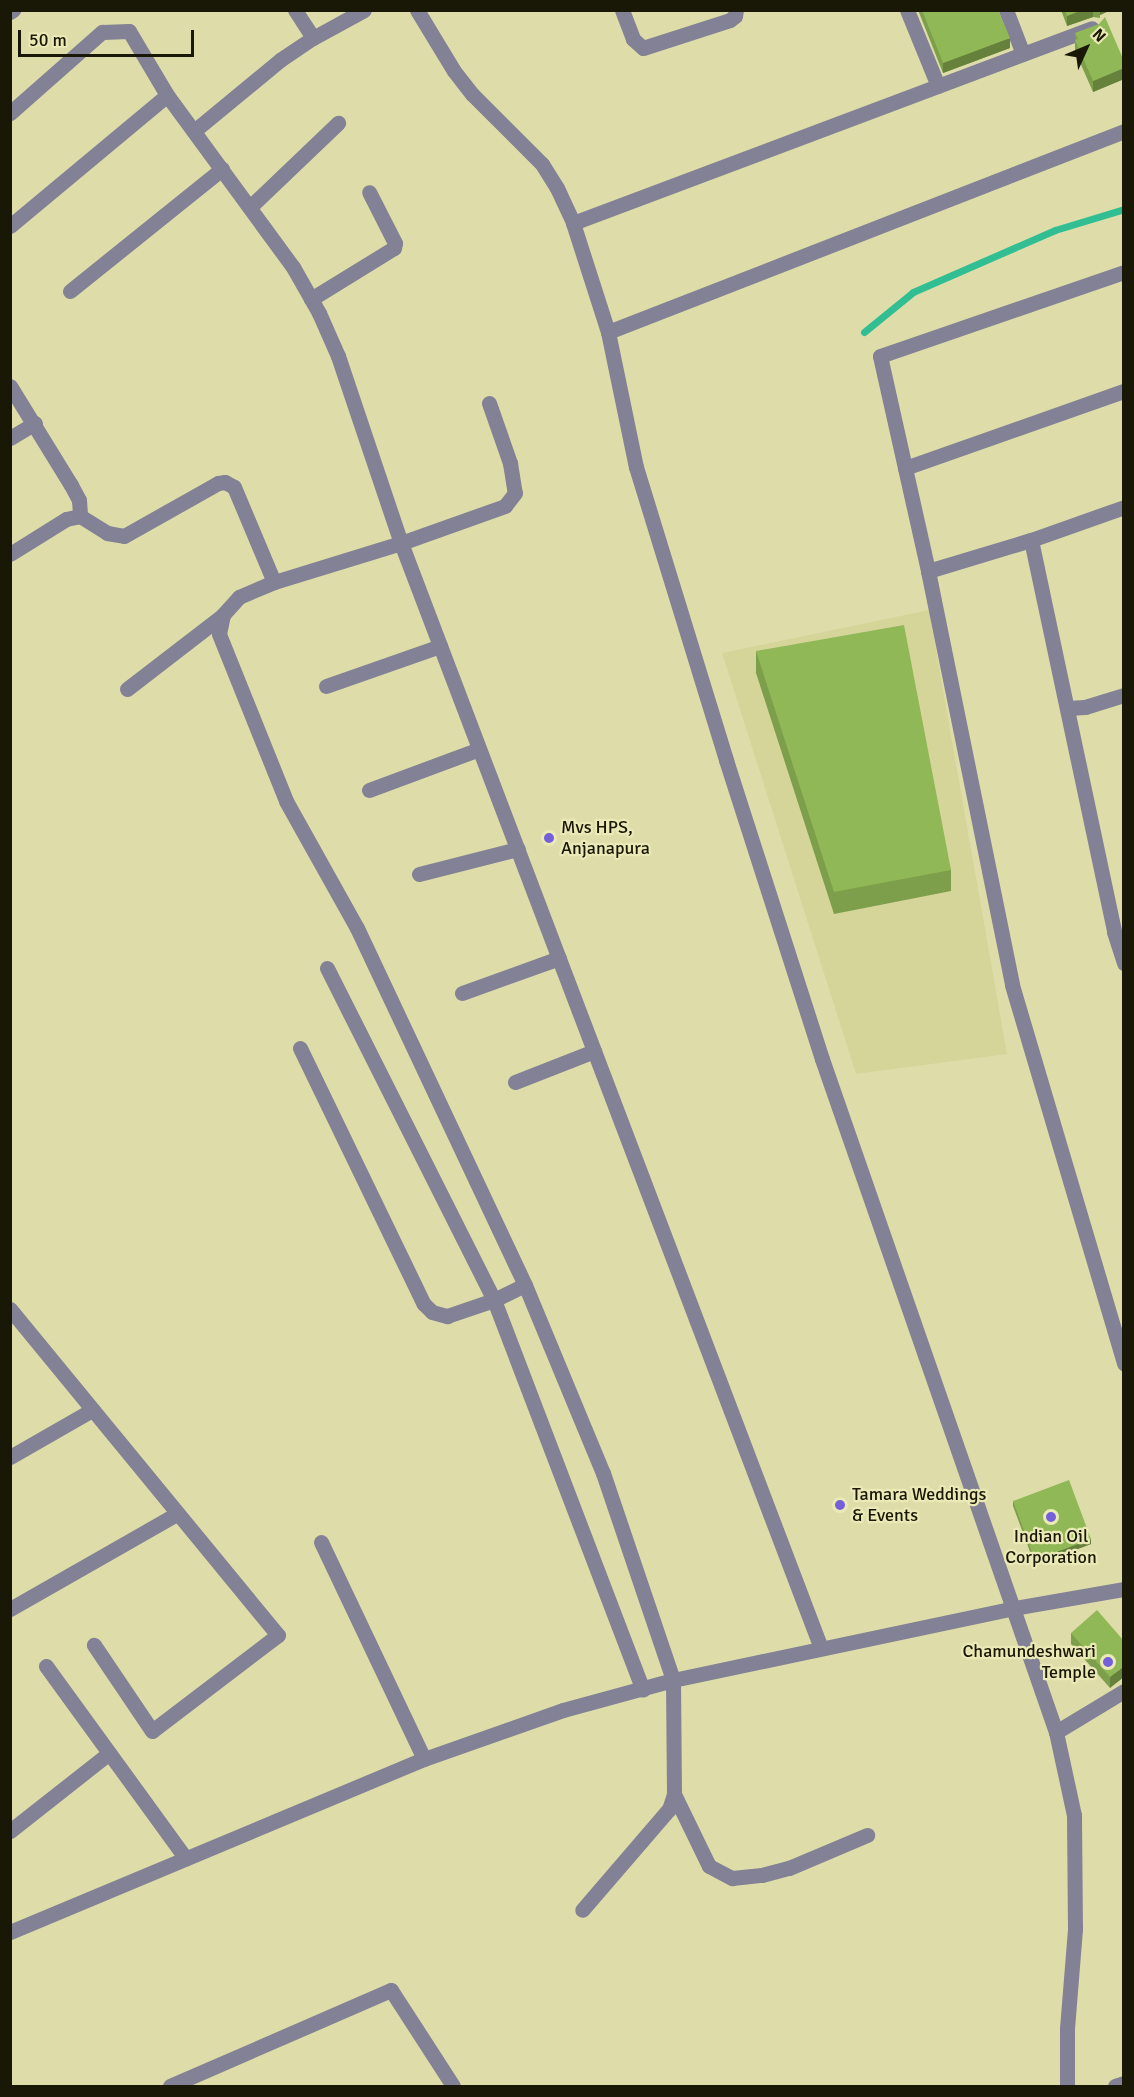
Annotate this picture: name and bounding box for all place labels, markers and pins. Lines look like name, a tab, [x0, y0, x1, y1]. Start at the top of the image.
place label: Mvs HPS, Anjanapura	[561, 817, 650, 860]
marker: Mvs HPS, Anjanapura	[542, 831, 556, 845]
place label: Tamara Weddings & Events	[852, 1484, 986, 1526]
marker: Tamara Weddings & Events	[833, 1498, 847, 1512]
marker: Indian Oil Corporation	[1044, 1510, 1058, 1524]
place label: Indian Oil Corporation	[1005, 1526, 1097, 1568]
place label: Chamundeshwari Temple	[962, 1641, 1096, 1684]
marker: Chamundeshwari Temple	[1101, 1655, 1115, 1669]

